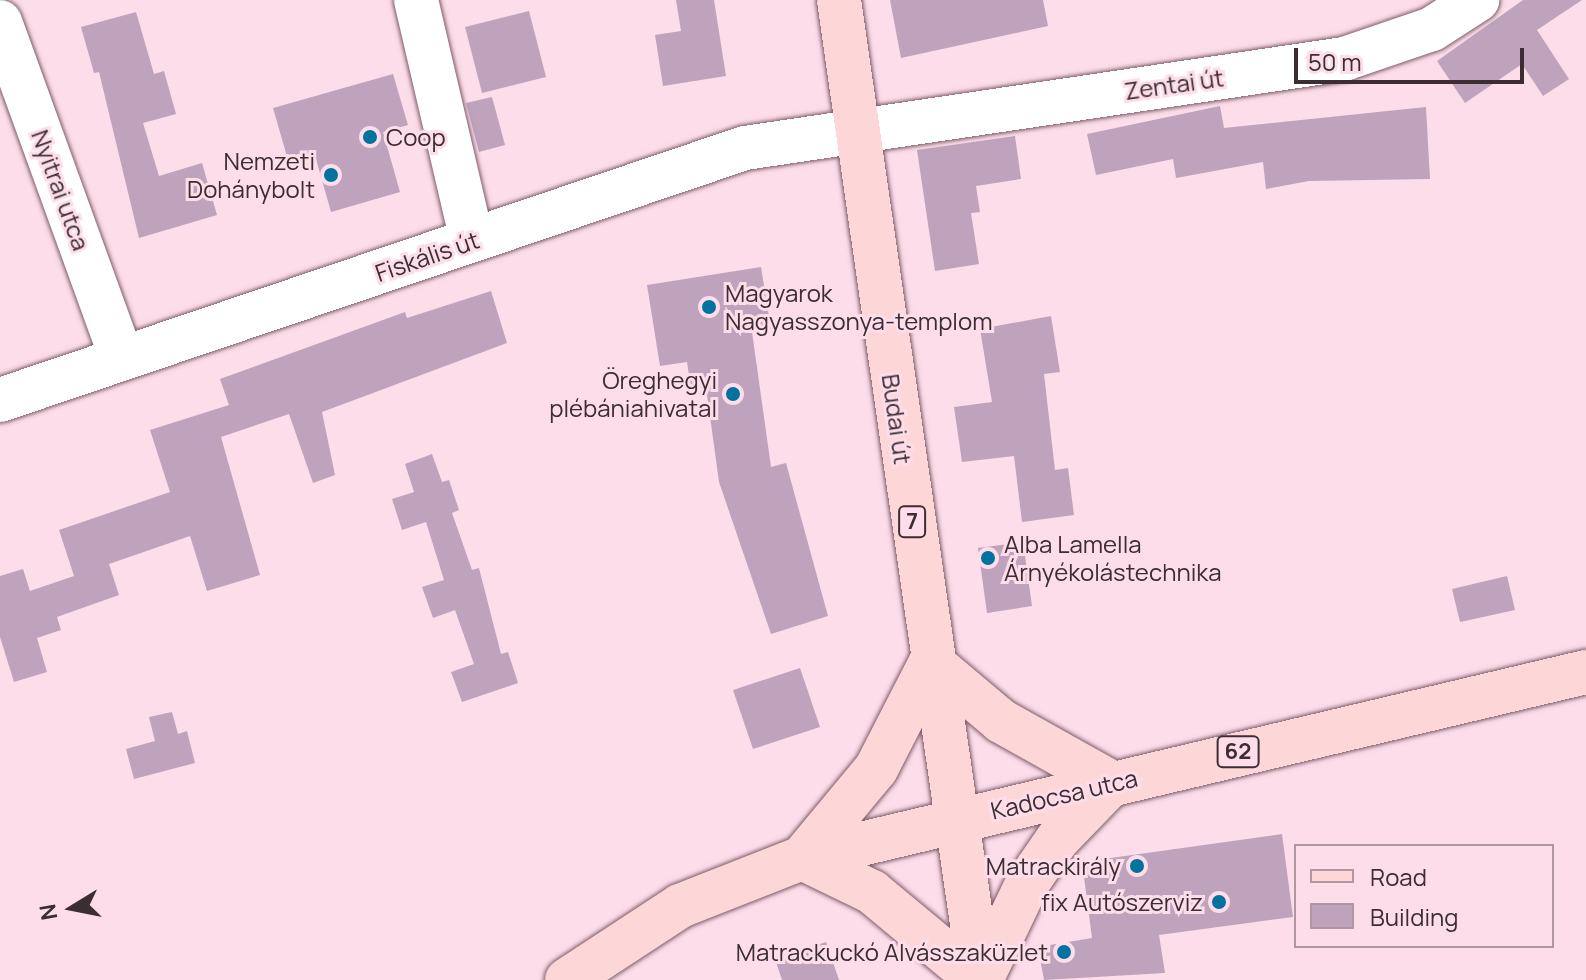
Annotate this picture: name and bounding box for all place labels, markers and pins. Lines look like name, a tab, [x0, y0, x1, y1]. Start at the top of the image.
place label: Coop	[386, 123, 446, 151]
marker: Coop	[361, 128, 379, 146]
place label: Nemzeti Dohánybolt	[187, 147, 315, 203]
marker: Nemzeti Dohánybolt	[322, 166, 340, 184]
place label: Magyarok Nagyasszonya-templom	[725, 279, 993, 335]
marker: Magyarok Nagyasszonya-templom	[700, 298, 718, 316]
place label: Öreghegyi plébániahivatal	[549, 366, 717, 422]
marker: Öreghegyi plébániahivatal	[724, 385, 742, 403]
place label: Alba Lamella Árnyékolástechnika	[1004, 530, 1222, 586]
marker: Alba Lamella Árnyékolástechnika	[979, 549, 997, 567]
place label: Matrackirály	[986, 852, 1121, 880]
marker: Matrackirály	[1128, 857, 1146, 875]
place label: fix Autószerviz	[1041, 888, 1203, 916]
marker: fix Autószerviz	[1210, 893, 1228, 911]
place label: Matrackuckó Alvásszaküzlet	[736, 938, 1048, 966]
marker: Matrackuckó Alvásszaküzlet	[1055, 943, 1073, 961]

